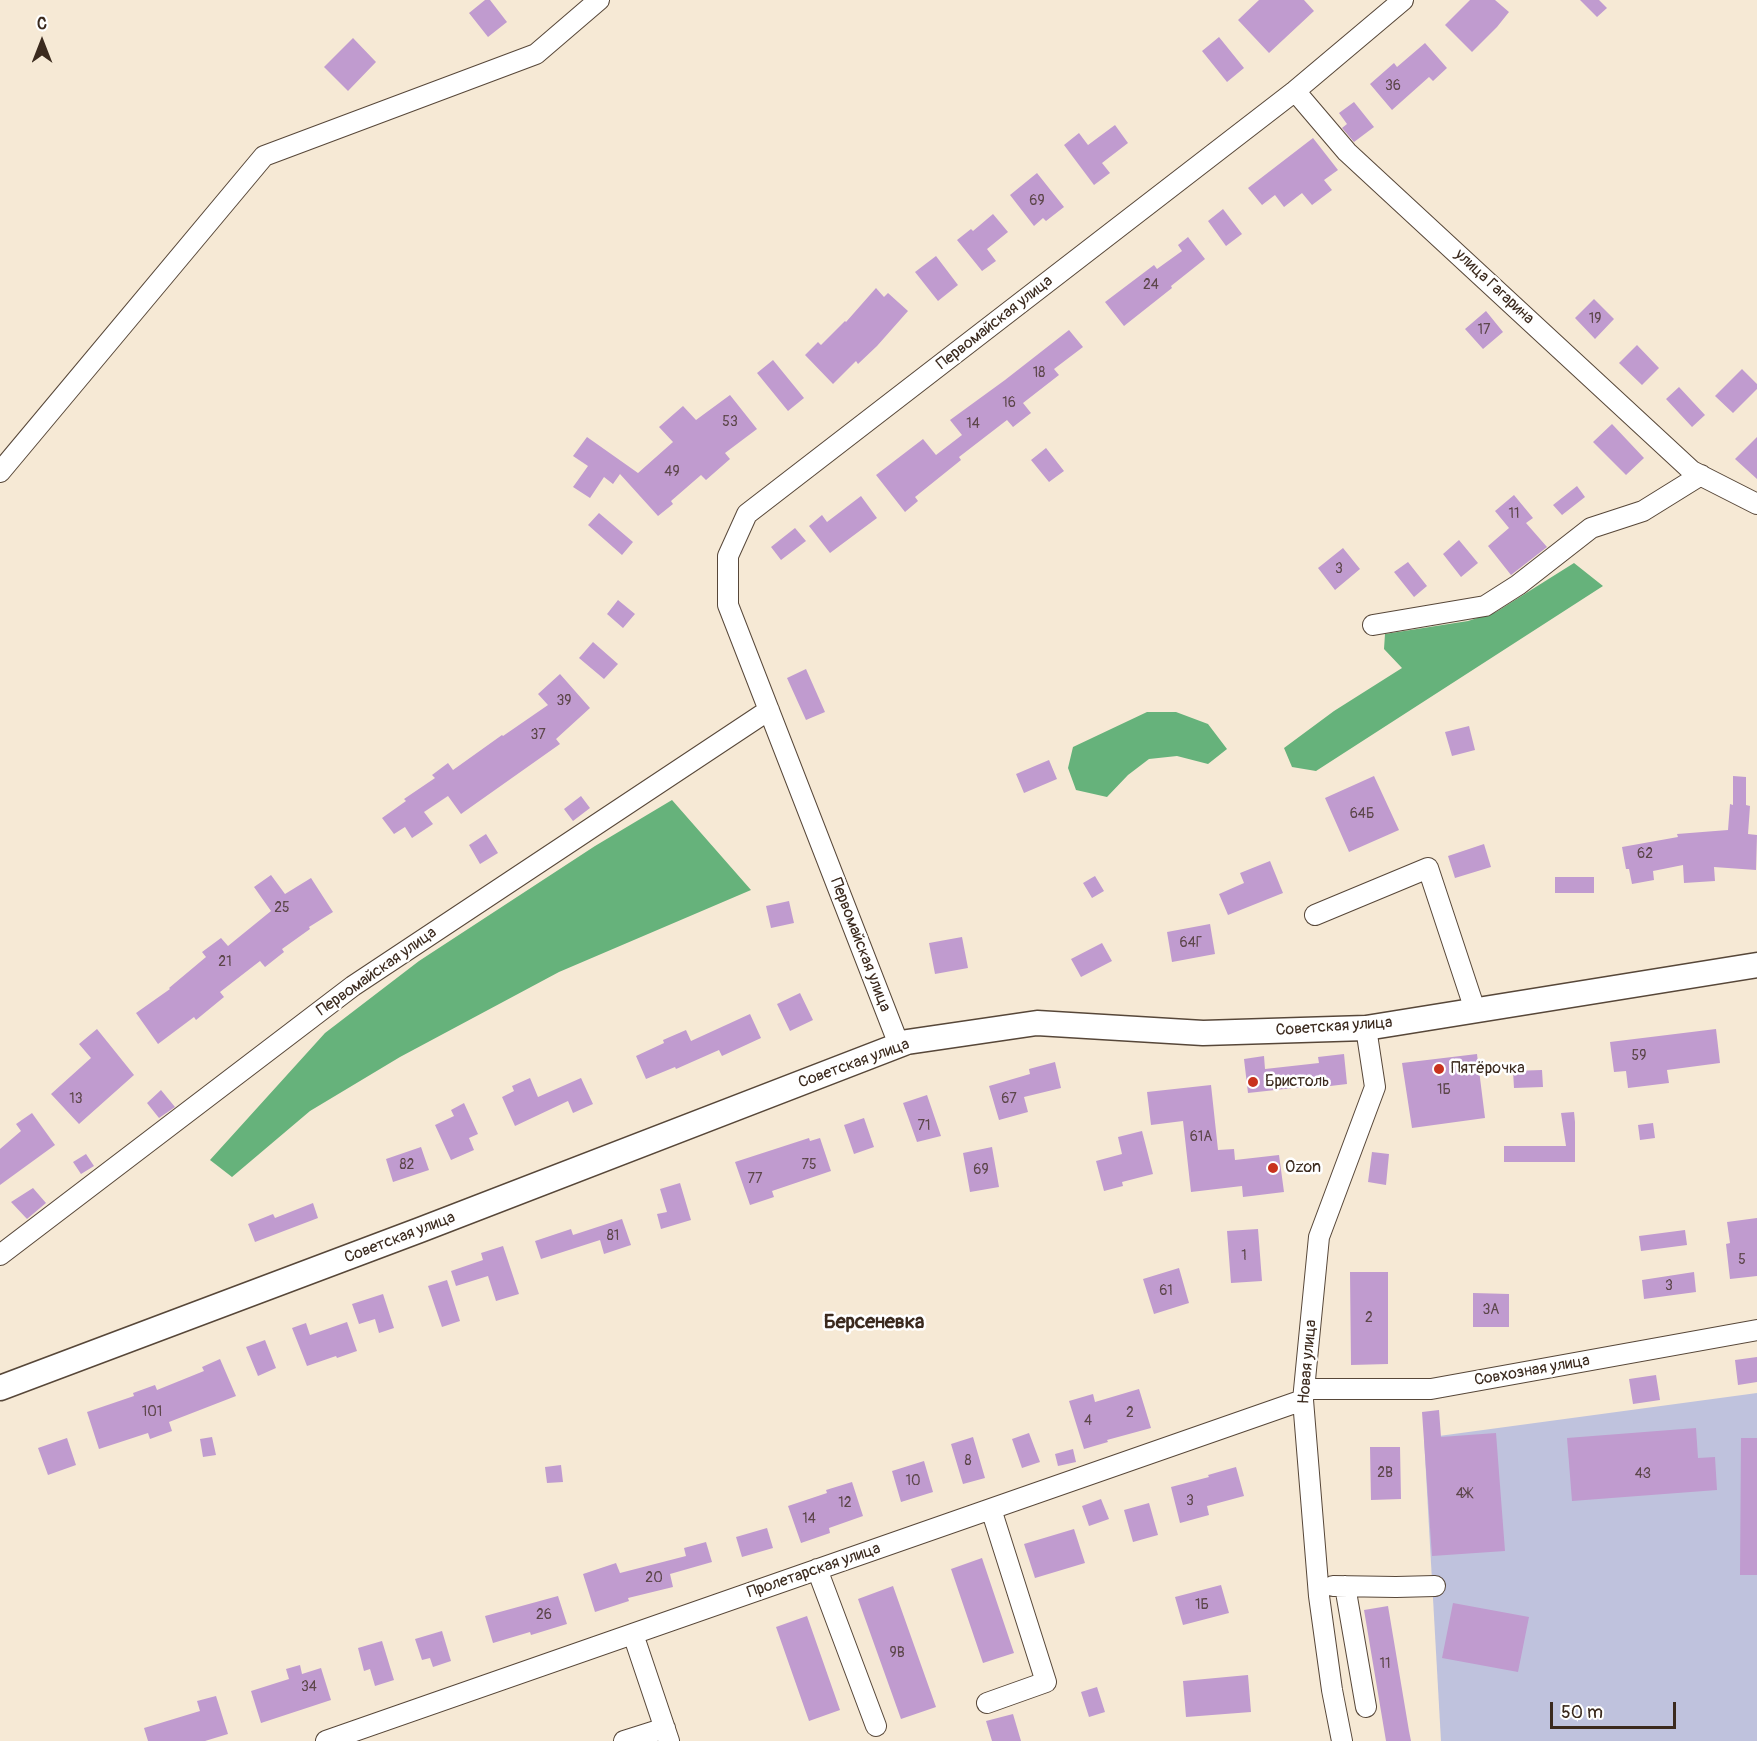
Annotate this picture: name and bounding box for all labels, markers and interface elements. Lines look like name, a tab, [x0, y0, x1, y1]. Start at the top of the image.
north arrow	[12, 12, 72, 72]
text: С	[37, 14, 47, 34]
house number: 36	[1385, 78, 1401, 94]
house number: 69	[1029, 193, 1045, 209]
street label: улица Гагарина	[1450, 245, 1538, 329]
street label: Первомайская улица	[933, 272, 1057, 374]
house number: 24	[1143, 277, 1159, 293]
house number: 19	[1589, 311, 1601, 327]
house number: 17	[1478, 322, 1490, 338]
house number: 18	[1033, 365, 1045, 381]
house number: 16	[1002, 395, 1016, 411]
house number: 53	[722, 414, 738, 430]
house number: 14	[966, 416, 980, 432]
house number: 49	[664, 464, 680, 480]
house number: 11	[1509, 506, 1519, 522]
house number: 3	[1335, 561, 1343, 577]
house number: 39	[556, 693, 572, 709]
house number: 37	[530, 727, 546, 743]
house number: 64Б	[1350, 806, 1374, 822]
house number: 62	[1637, 846, 1653, 862]
street label: Первомайская улица	[826, 875, 894, 1015]
house number: 25	[274, 900, 290, 916]
street label: Первомайская улица	[313, 923, 441, 1021]
house number: 64Г	[1180, 935, 1202, 951]
house number: 21	[218, 954, 232, 970]
street label: Советская улица	[1275, 1013, 1393, 1041]
street label: Советская улица	[796, 1035, 912, 1093]
house number: 59	[1632, 1048, 1646, 1064]
place label: Пятёрочка	[1451, 1059, 1525, 1079]
marker: Пятёрочка	[1432, 1062, 1446, 1076]
place label: Бристоль	[1265, 1072, 1329, 1092]
marker: Бристоль	[1246, 1075, 1260, 1089]
house number: 1Б	[1437, 1082, 1451, 1098]
house number: 13	[69, 1091, 83, 1107]
house number: 67	[1001, 1091, 1017, 1107]
house number: 71	[918, 1118, 930, 1134]
house number: 61А	[1190, 1129, 1212, 1145]
house number: 82	[400, 1157, 414, 1173]
house number: 75	[802, 1157, 816, 1173]
place label: Ozon	[1285, 1158, 1321, 1178]
marker: Ozon	[1266, 1161, 1280, 1175]
house number: 69	[973, 1162, 989, 1178]
house number: 77	[748, 1171, 762, 1187]
street label: Советская улица	[342, 1208, 458, 1268]
house number: 81	[607, 1228, 619, 1244]
house number: 1	[1241, 1248, 1247, 1264]
house number: 5	[1738, 1252, 1746, 1268]
house number: 3	[1665, 1278, 1673, 1294]
house number: 61	[1159, 1283, 1173, 1299]
house number: 3А	[1483, 1302, 1499, 1318]
house number: 2	[1365, 1310, 1373, 1326]
district label: Берсеневка	[824, 1311, 924, 1335]
street label: Новая улица	[1295, 1319, 1321, 1405]
street label: Совхозная улица	[1473, 1351, 1591, 1391]
house number: 101	[142, 1404, 162, 1420]
house number: 2	[1126, 1405, 1134, 1421]
house number: 4	[1084, 1413, 1092, 1429]
house number: 8	[964, 1453, 972, 1469]
house number: 2В	[1377, 1465, 1393, 1481]
house number: 4З	[1635, 1466, 1651, 1482]
house number: 10	[905, 1473, 921, 1489]
house number: 4Ж	[1456, 1486, 1472, 1502]
house number: 3	[1186, 1493, 1194, 1509]
house number: 12	[838, 1495, 852, 1511]
house number: 14	[802, 1511, 816, 1527]
street label: Пролетарская улица	[745, 1539, 883, 1603]
house number: 20	[645, 1570, 663, 1586]
house number: 1Б	[1195, 1597, 1209, 1613]
house number: 26	[536, 1607, 552, 1623]
house number: 9В	[889, 1645, 905, 1661]
house number: 11	[1380, 1656, 1390, 1672]
house number: 34	[301, 1679, 317, 1695]
scale bar	[1553, 1690, 1679, 1728]
text: 50 m	[1561, 1701, 1603, 1724]

